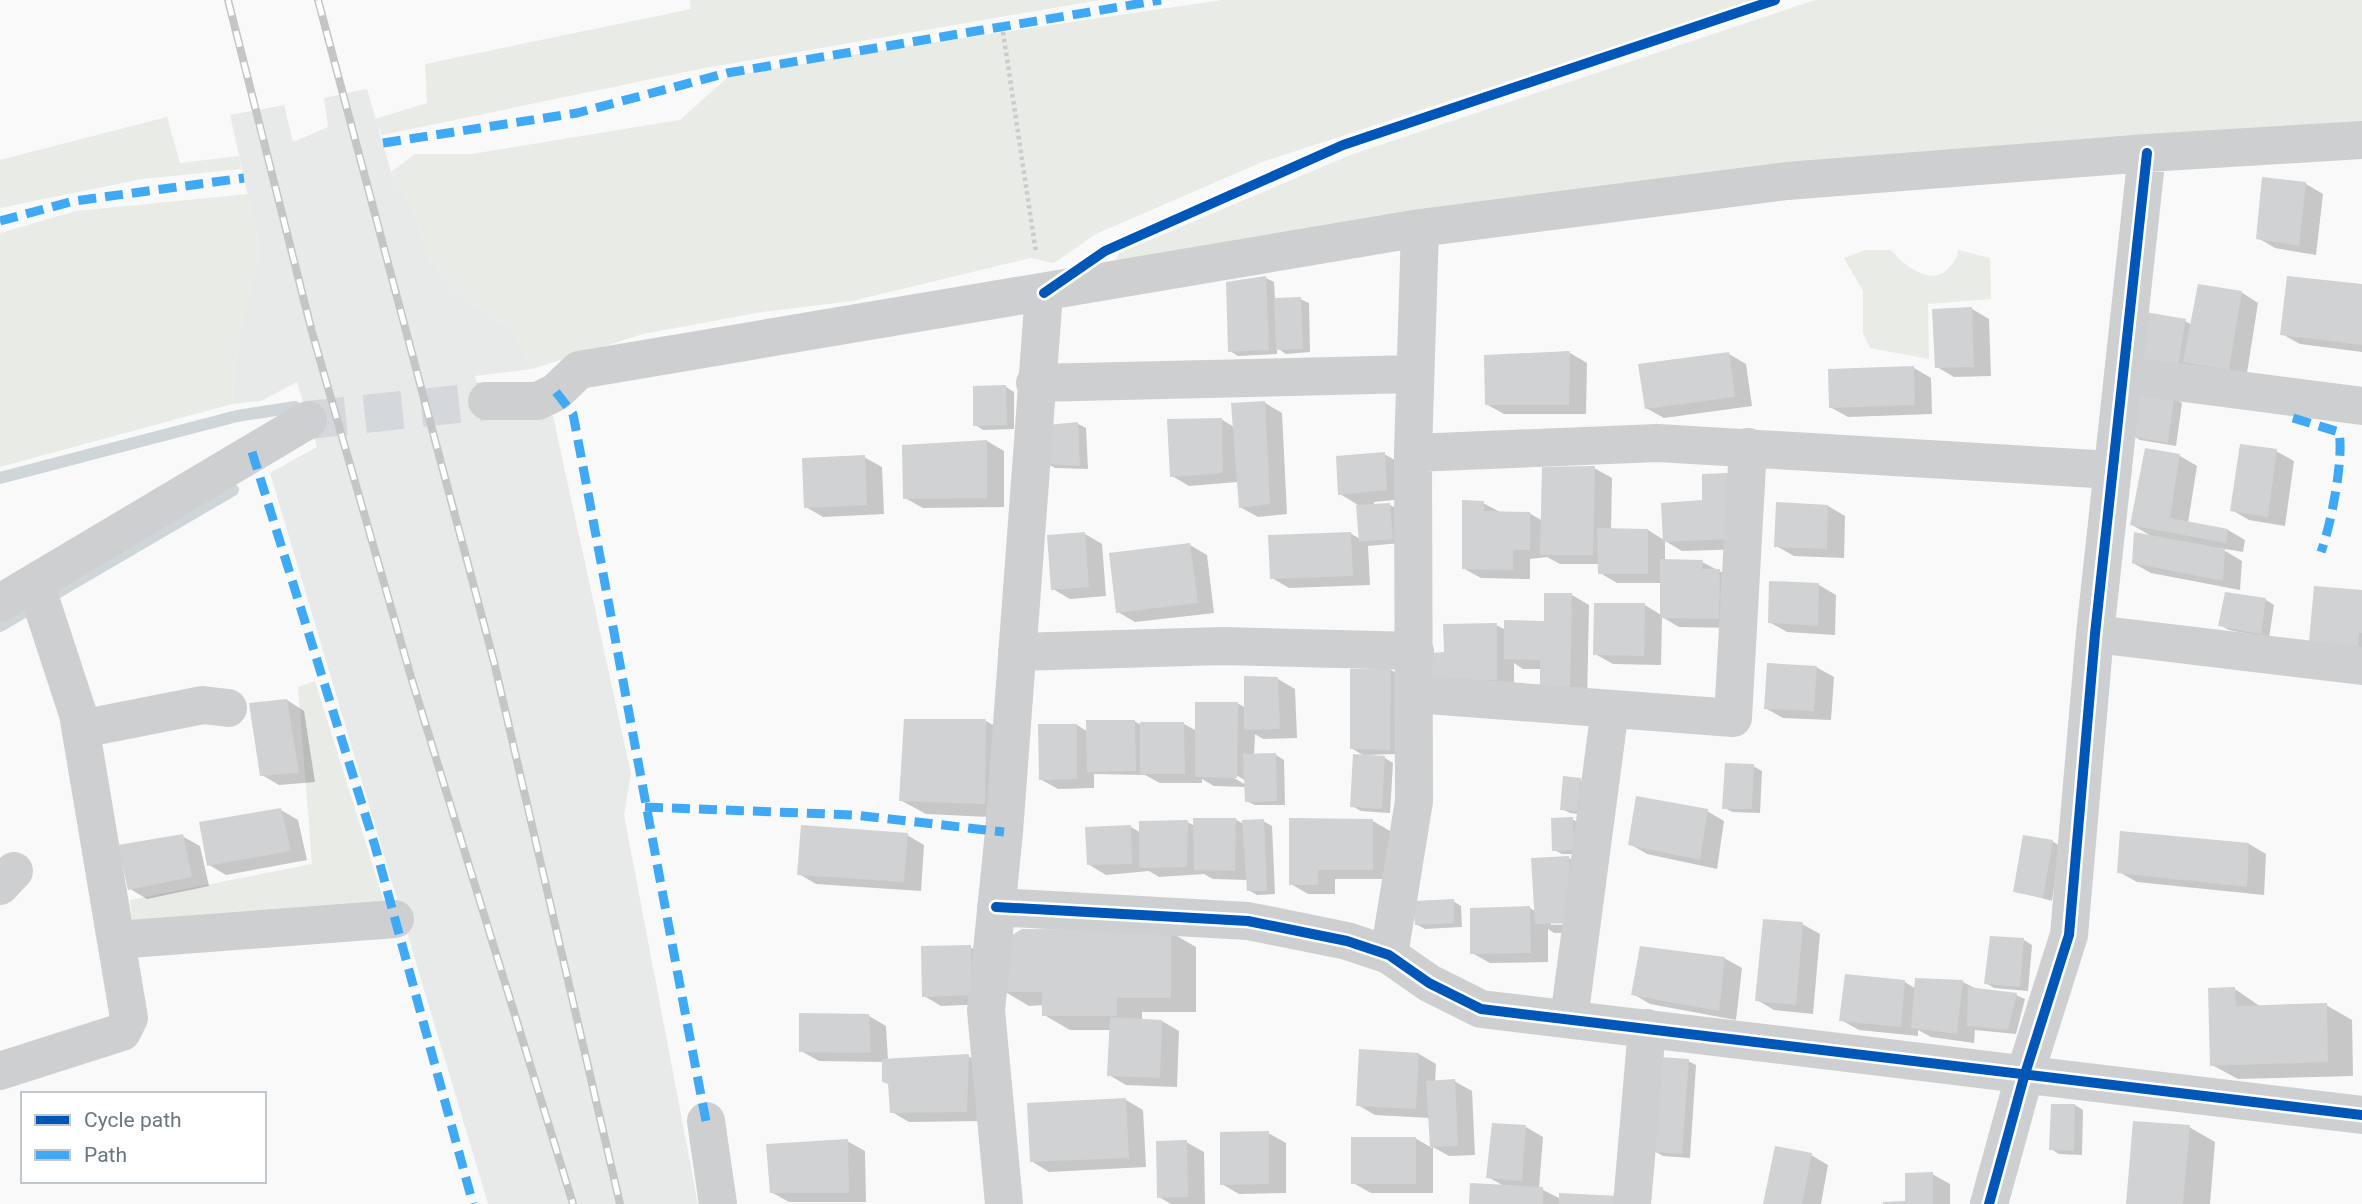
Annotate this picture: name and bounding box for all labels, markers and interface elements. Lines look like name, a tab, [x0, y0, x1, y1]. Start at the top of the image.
legend	[21, 1092, 266, 1183]
text: Cycle path	[84, 1108, 182, 1132]
text: Path	[84, 1143, 127, 1167]

